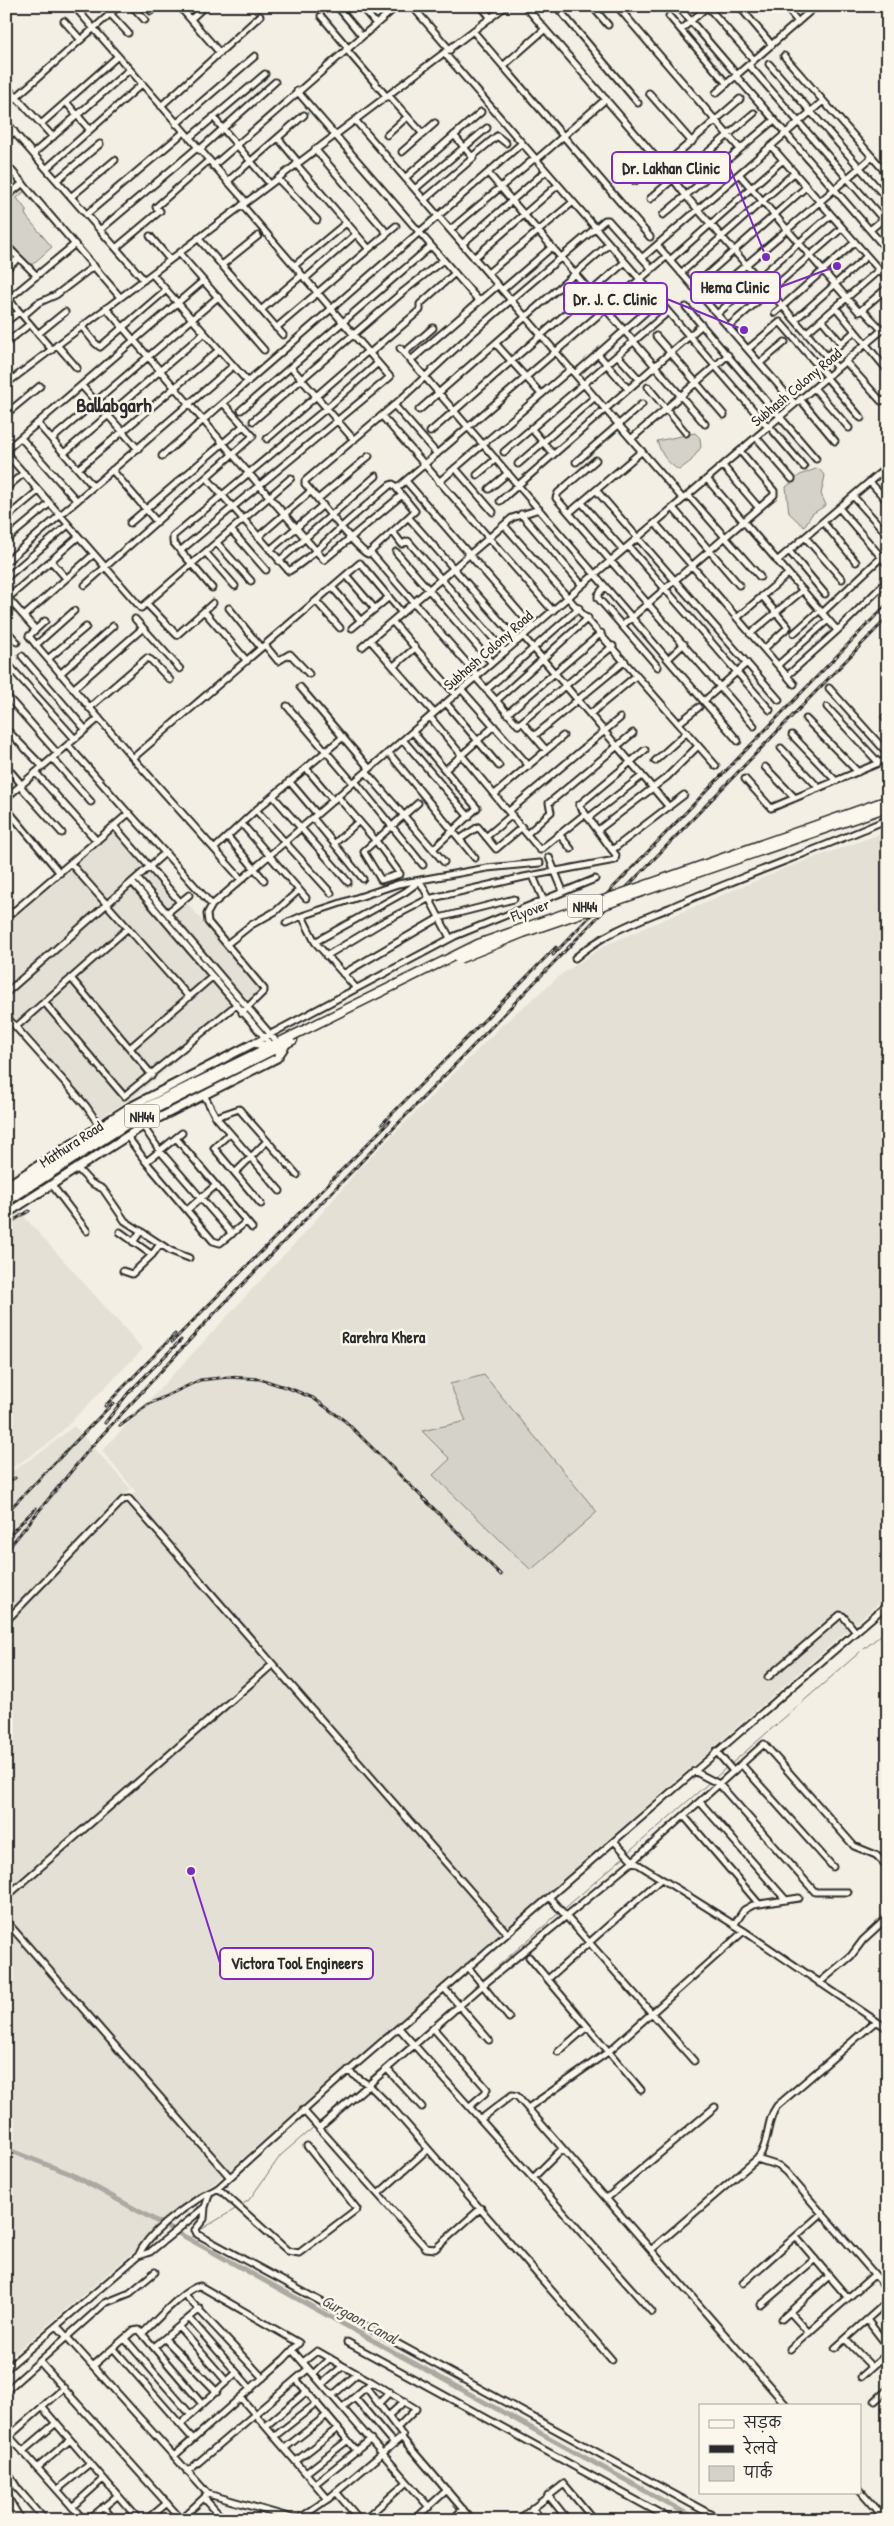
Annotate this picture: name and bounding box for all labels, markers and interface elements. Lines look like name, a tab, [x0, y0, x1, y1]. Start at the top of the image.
callout: Dr. Lakhan Clinic	[612, 152, 730, 183]
text: Dr. Lakhan Clinic	[622, 157, 720, 179]
callout: Hema Clinic	[691, 272, 780, 303]
text: Hema Clinic	[701, 276, 770, 298]
callout: Dr. J. C. Clinic	[564, 283, 667, 314]
text: Dr. J. C. Clinic	[573, 288, 657, 310]
street label: Subhash Colony Road	[746, 343, 846, 431]
district label: Ballabgarh	[76, 391, 152, 419]
street label: Subhash Colony Road	[439, 605, 537, 695]
street label: Flyover	[507, 893, 552, 927]
road number: NH44	[568, 894, 602, 918]
road number: NH44	[124, 1104, 160, 1128]
street label: Mathura Road	[35, 1116, 107, 1172]
district label: Rarehra Khera	[343, 1326, 426, 1348]
callout: Victora Tool Engineers	[220, 1948, 373, 1979]
text: Victora Tool Engineers	[231, 1952, 364, 1975]
water label: Gurgaon Canal	[318, 2289, 403, 2349]
legend	[699, 2404, 862, 2494]
text: सड़क	[743, 2412, 782, 2433]
text: रेलवे	[742, 2435, 778, 2459]
text: पार्क	[743, 2461, 774, 2483]

